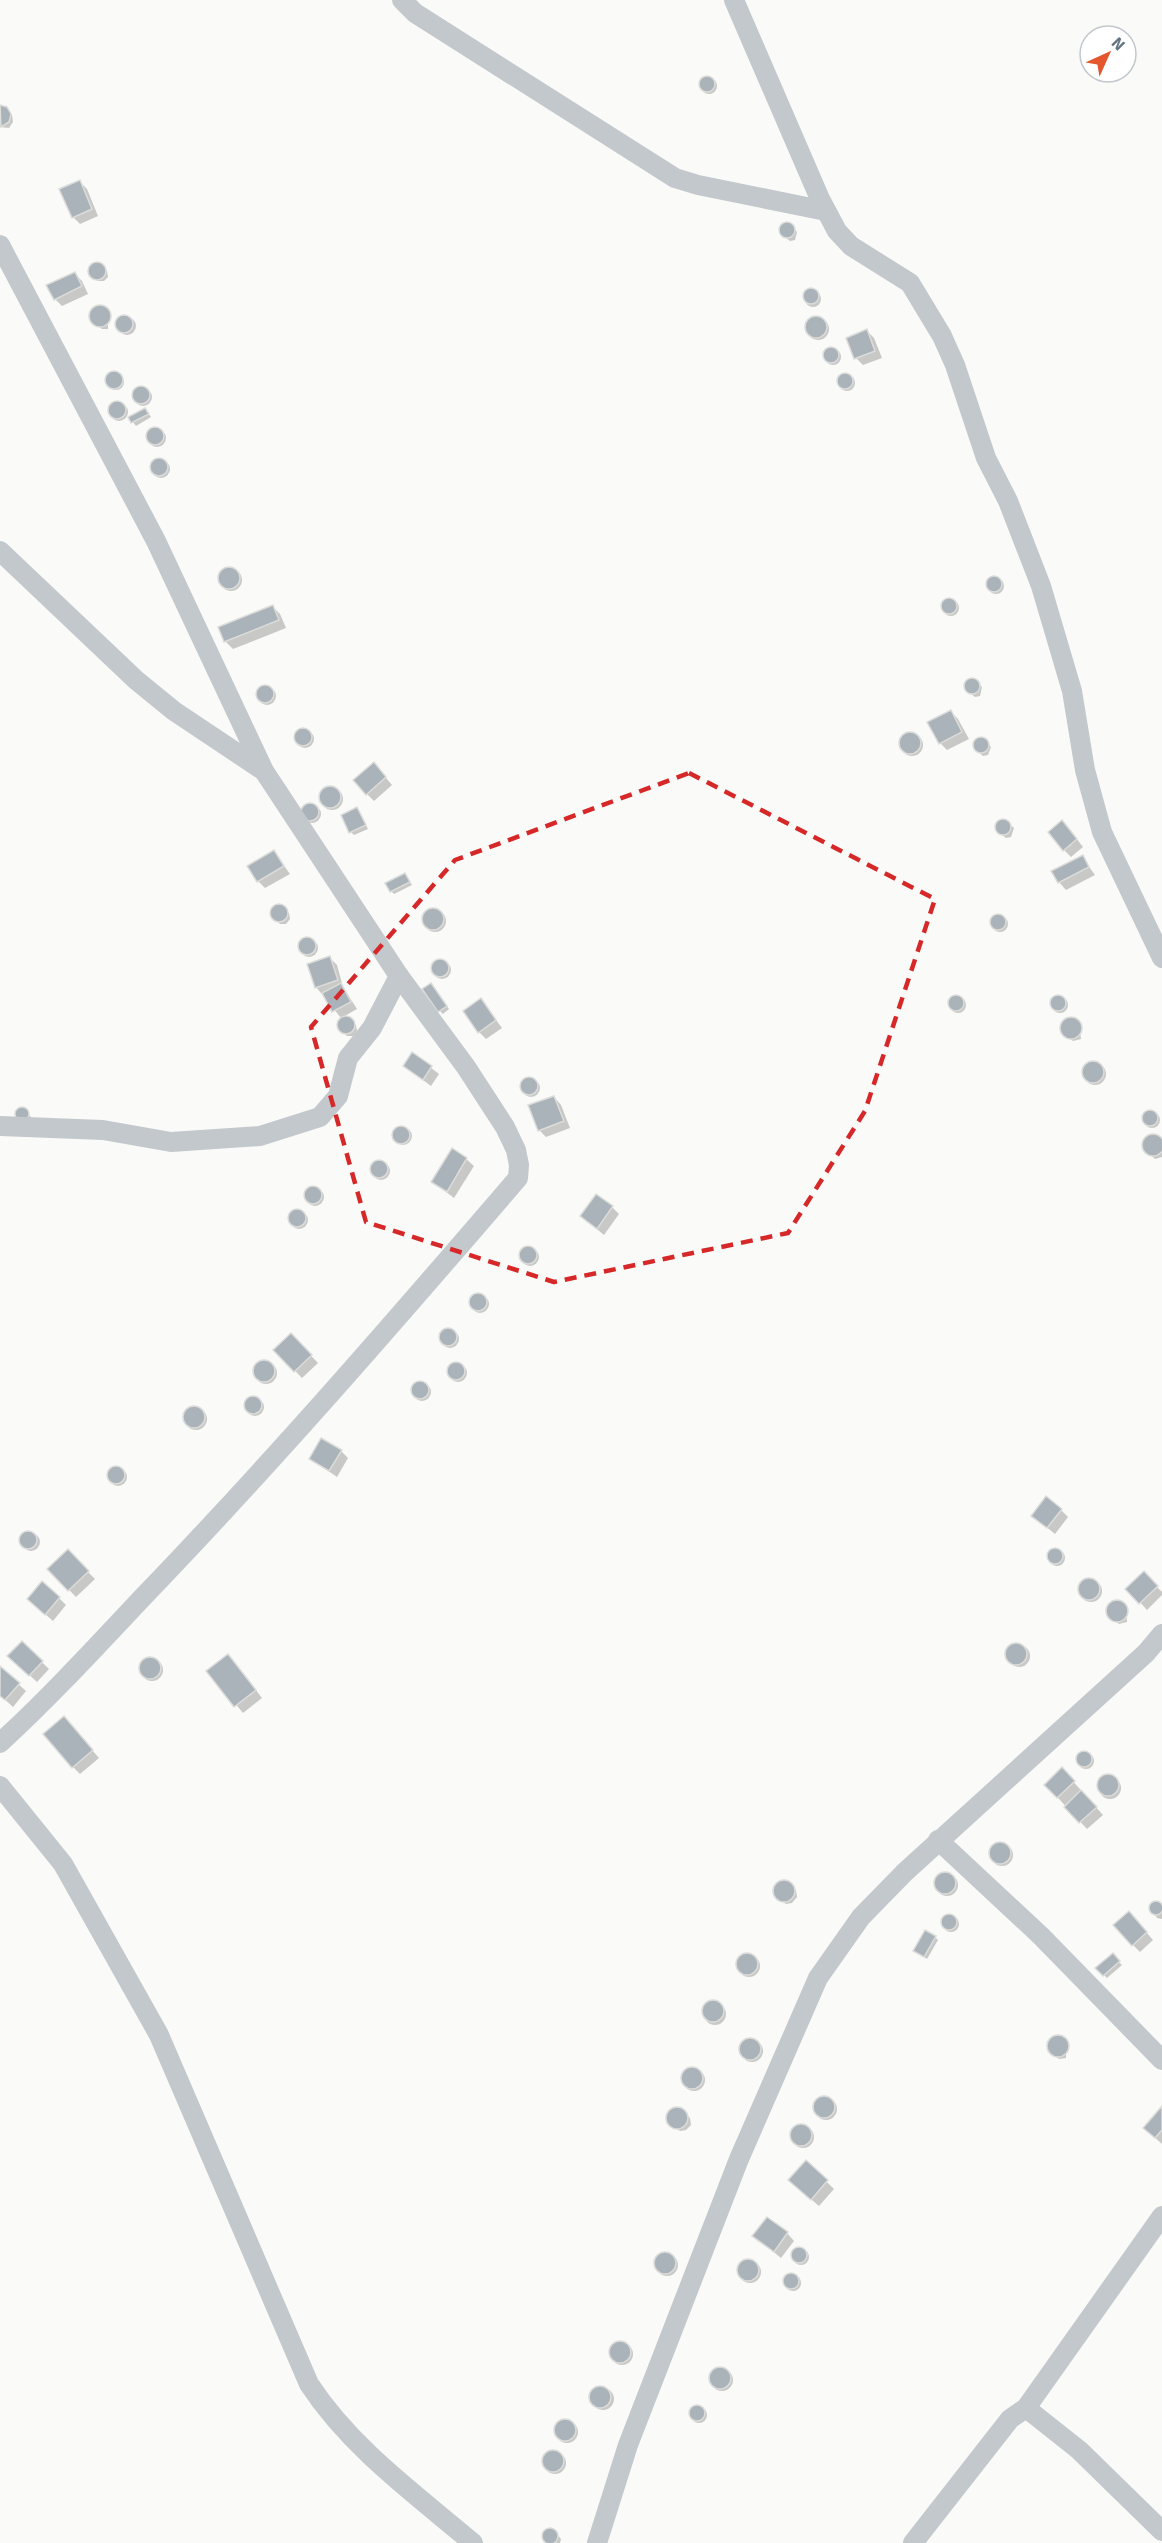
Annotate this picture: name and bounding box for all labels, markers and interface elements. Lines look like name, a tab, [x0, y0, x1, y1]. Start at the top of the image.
north arrow	[1078, 24, 1138, 84]
text: N	[1107, 33, 1129, 55]

